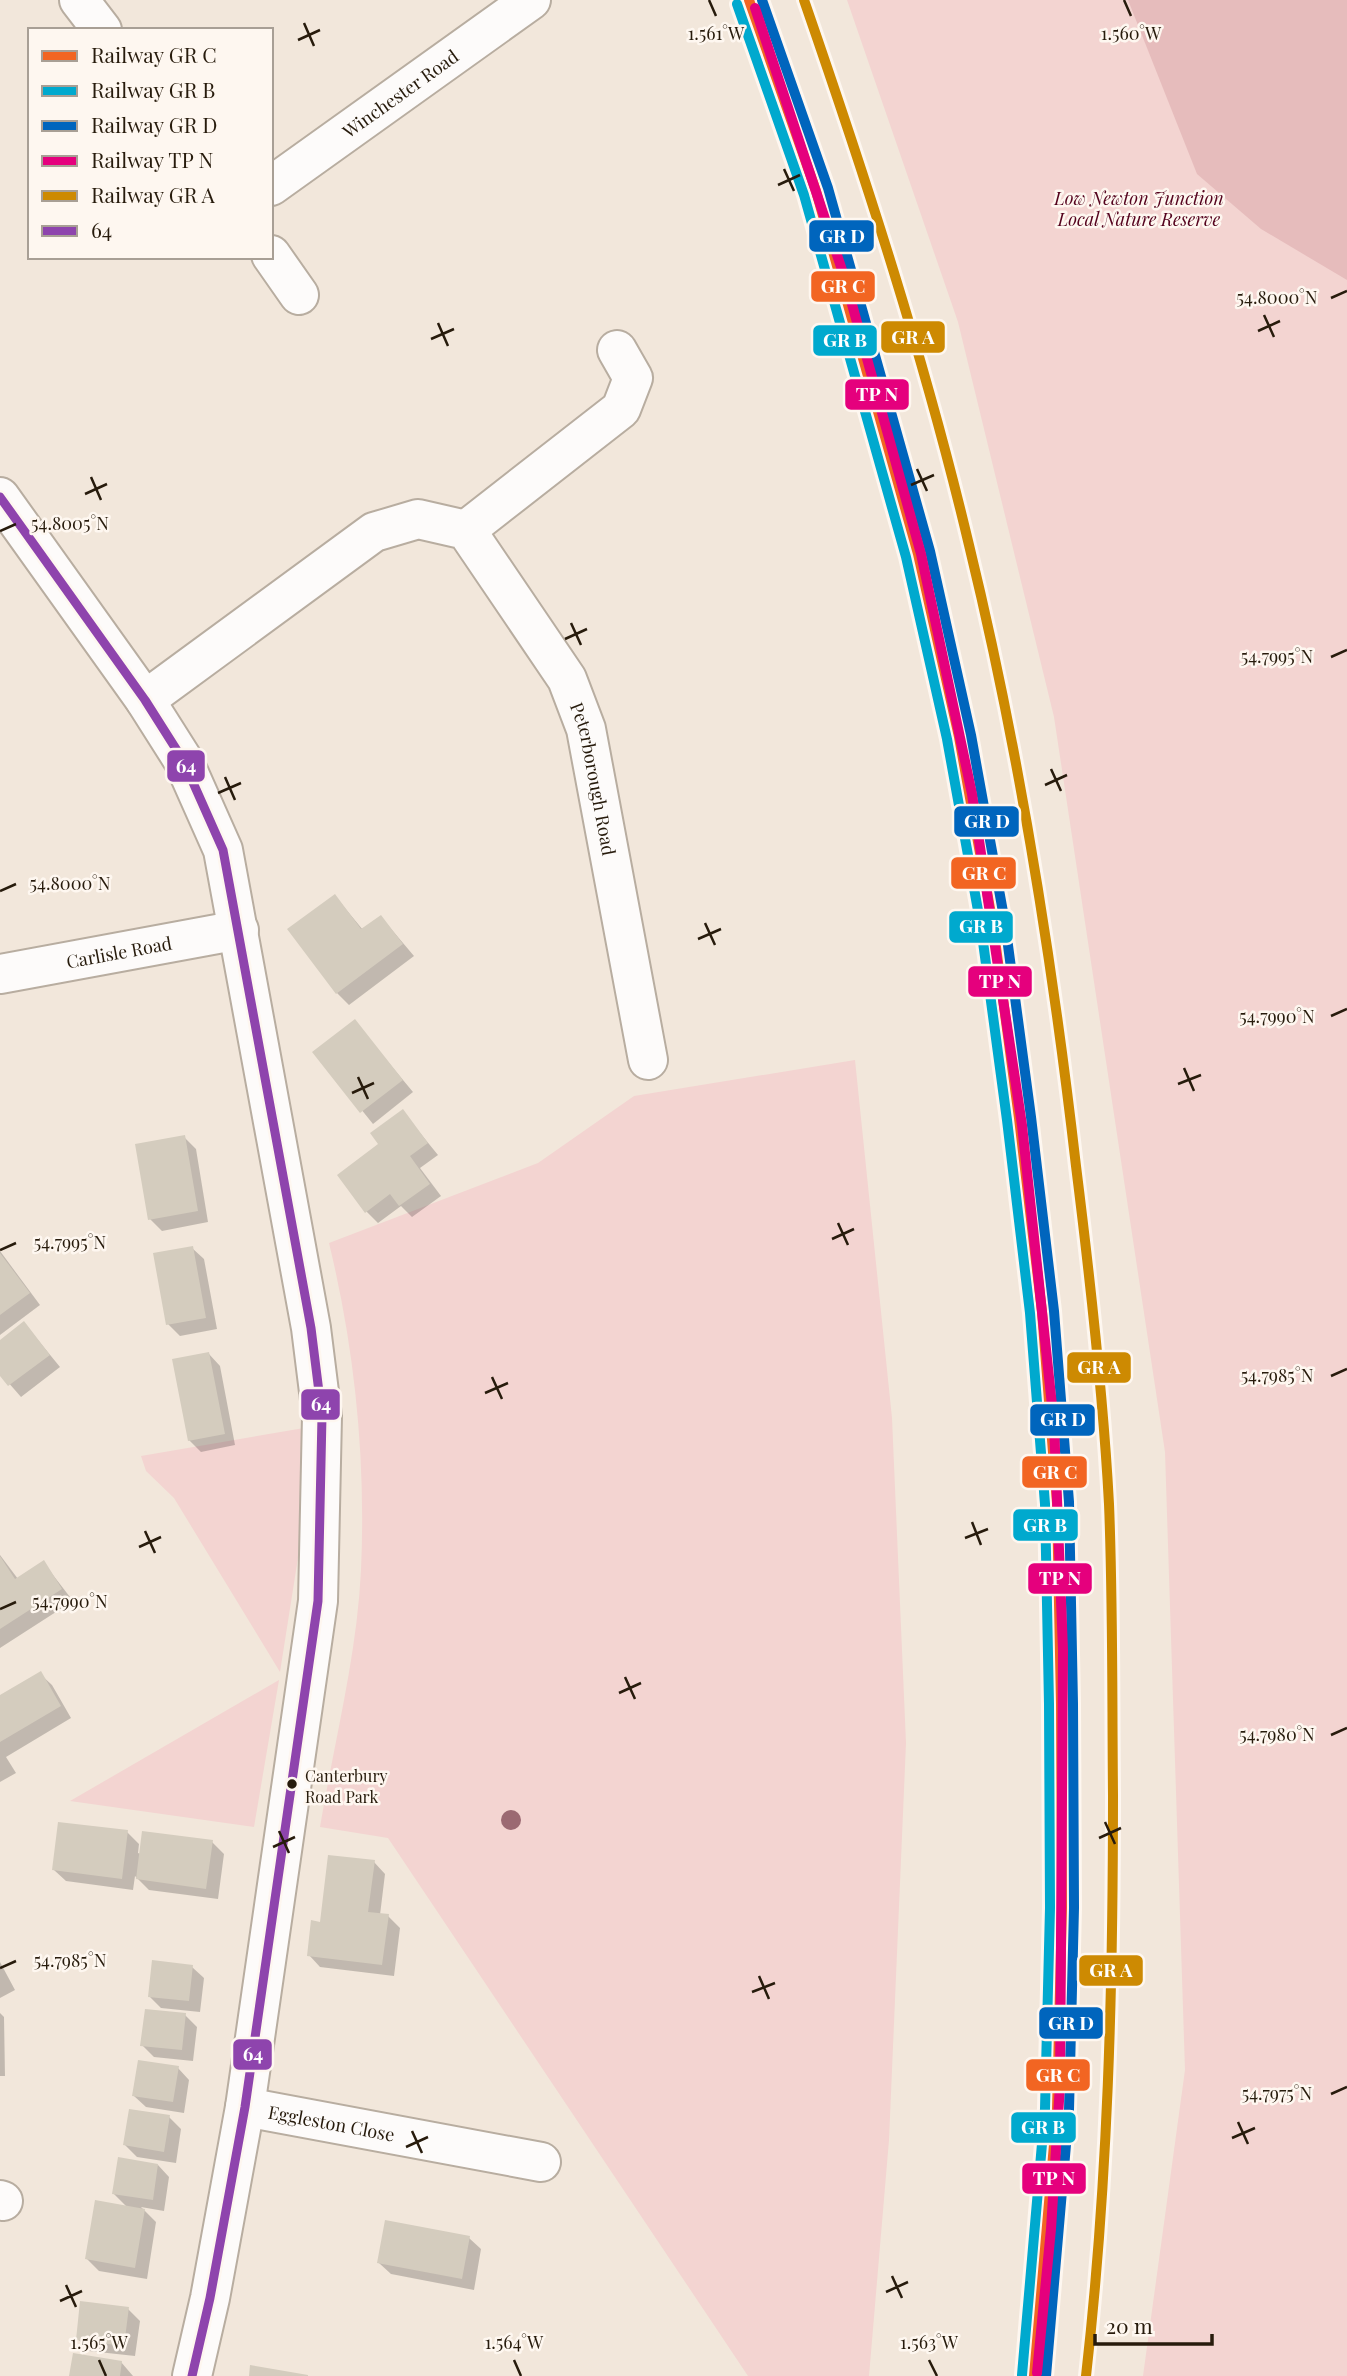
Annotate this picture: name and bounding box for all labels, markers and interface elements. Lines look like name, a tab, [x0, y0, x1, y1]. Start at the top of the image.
text: 1.561°W	[688, 21, 745, 45]
text: 1.560°W	[1101, 21, 1162, 45]
legend	[28, 28, 273, 259]
text: Railway GR C	[91, 40, 217, 68]
street label: Winchester Road	[337, 44, 463, 144]
text: Railway GR B	[91, 75, 215, 103]
text: Railway GR D	[91, 110, 217, 138]
text: Railway TP N	[91, 145, 213, 173]
text: Railway GR A	[91, 180, 216, 208]
park label: Low Newton Junction Local Nature Reserve	[1053, 186, 1224, 231]
text: 64	[91, 215, 112, 243]
line badge: GR D	[808, 219, 875, 253]
text: GR D	[819, 222, 865, 248]
line badge: GR C	[810, 270, 876, 303]
text: GR C	[821, 272, 865, 298]
text: 54.8000°N	[1237, 285, 1318, 309]
line badge: GR A	[880, 320, 946, 354]
text: GR A	[891, 323, 935, 349]
line badge: GR B	[812, 324, 878, 357]
text: GR B	[823, 326, 867, 352]
line badge: TP N	[844, 378, 910, 411]
text: TP N	[856, 380, 899, 406]
text: 54.8005°N	[31, 511, 109, 535]
text: 54.7995°N	[1241, 644, 1314, 668]
street label: Peterborough Road	[565, 699, 622, 858]
line badge: 64	[166, 749, 206, 783]
text: 64	[176, 752, 196, 778]
line badge: GR D	[953, 805, 1020, 838]
text: GR D	[964, 807, 1010, 833]
line badge: GR C	[950, 856, 1017, 890]
text: GR C	[962, 859, 1006, 885]
text: 54.8000°N	[30, 871, 111, 895]
line badge: GR B	[948, 910, 1014, 944]
text: GR B	[959, 912, 1003, 938]
street label: Carlisle Road	[64, 931, 174, 974]
line badge: TP N	[967, 965, 1033, 998]
text: TP N	[979, 967, 1022, 993]
text: 54.7990°N	[1239, 1004, 1315, 1028]
text: 54.7995°N	[34, 1230, 107, 1254]
line badge: GR A	[1066, 1351, 1132, 1384]
text: GR A	[1077, 1353, 1121, 1379]
text: 54.7985°N	[1241, 1363, 1314, 1387]
line badge: 64	[300, 1388, 341, 1421]
text: 64	[311, 1390, 331, 1416]
line badge: GR D	[1029, 1403, 1096, 1437]
text: GR D	[1040, 1405, 1086, 1431]
line badge: GR C	[1021, 1455, 1088, 1489]
text: GR C	[1033, 1458, 1077, 1484]
line badge: GR B	[1012, 1508, 1079, 1542]
text: GR B	[1023, 1511, 1067, 1537]
line badge: TP N	[1027, 1562, 1093, 1595]
text: TP N	[1039, 1564, 1082, 1590]
text: 54.7990°N	[32, 1589, 108, 1613]
text: 54.7980°N	[1239, 1722, 1315, 1746]
place label: Canterbury Road Park	[305, 1765, 388, 1807]
marker: Canterbury Road Park	[285, 1777, 299, 1791]
text: 54.7985°N	[34, 1948, 107, 1972]
line badge: GR A	[1078, 1954, 1144, 1987]
text: GR A	[1089, 1956, 1133, 1982]
line badge: GR D	[1038, 2006, 1104, 2040]
text: GR D	[1048, 2009, 1094, 2035]
line badge: 64	[232, 2038, 273, 2071]
text: 64	[243, 2040, 263, 2066]
line badge: GR C	[1025, 2058, 1091, 2092]
text: GR C	[1036, 2061, 1080, 2087]
text: 54.7975°N	[1242, 2081, 1313, 2105]
street label: Eggleston Close	[266, 2100, 397, 2147]
line badge: GR B	[1010, 2111, 1077, 2144]
text: GR B	[1021, 2113, 1065, 2139]
line badge: TP N	[1021, 2162, 1087, 2195]
text: TP N	[1033, 2164, 1076, 2190]
scale bar	[1095, 2302, 1212, 2346]
text: 20 m	[1106, 2311, 1153, 2339]
text: 1.565°W	[70, 2330, 128, 2354]
text: 1.564°W	[485, 2330, 544, 2354]
text: 1.563°W	[900, 2330, 959, 2354]

